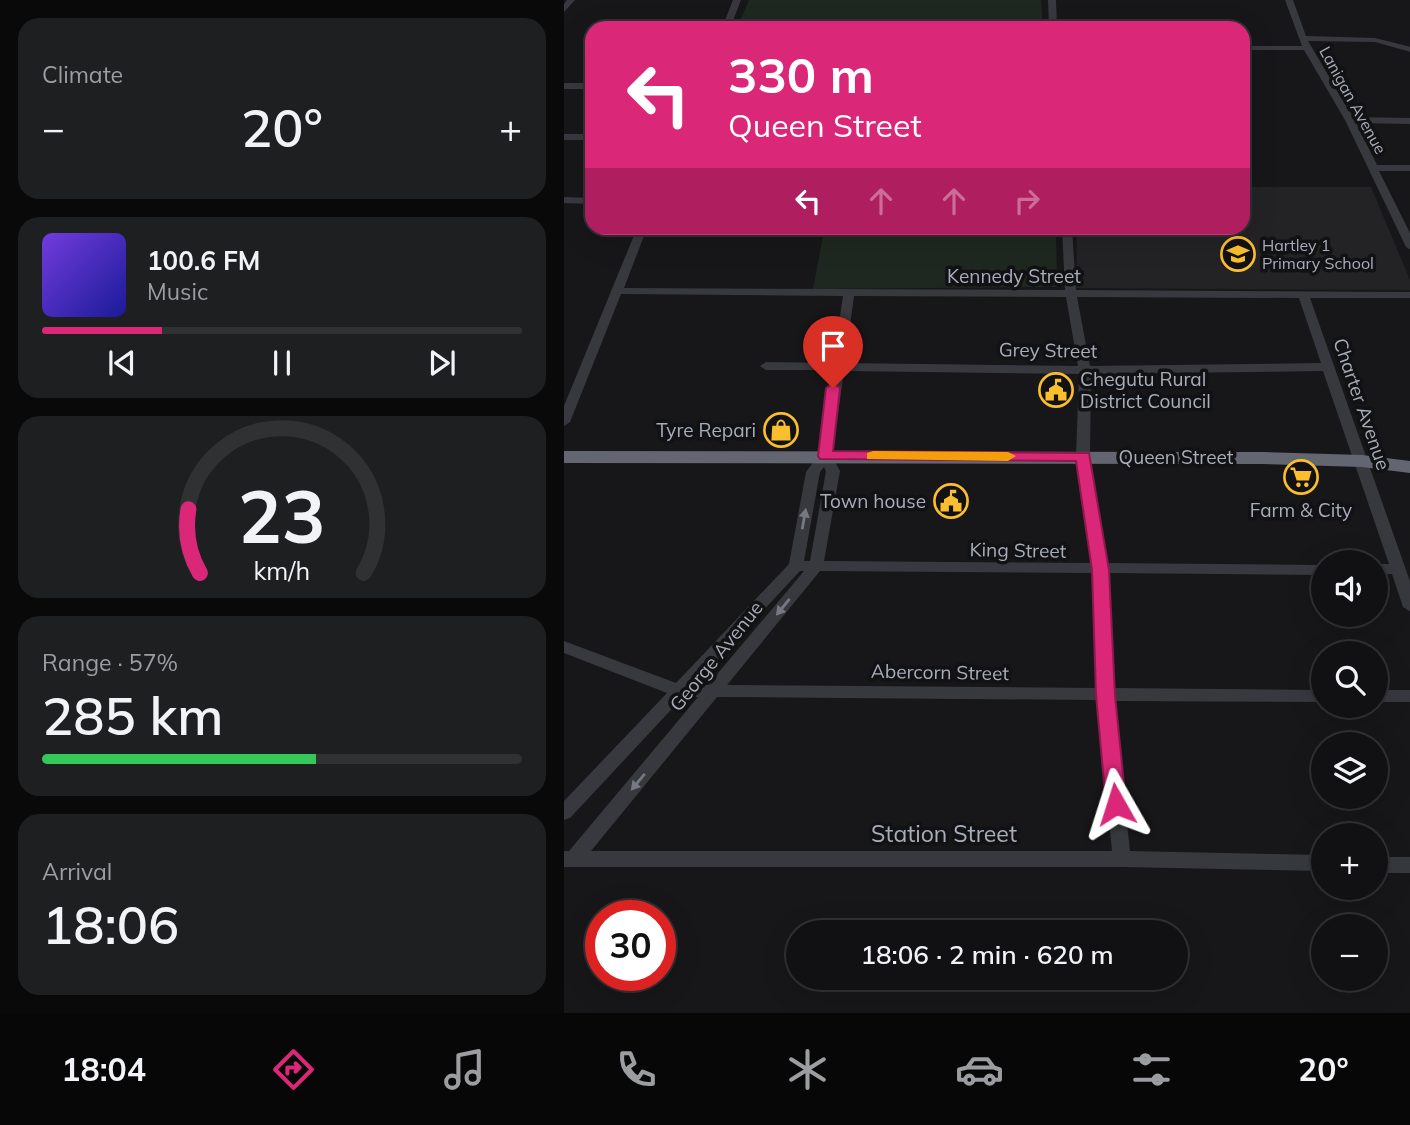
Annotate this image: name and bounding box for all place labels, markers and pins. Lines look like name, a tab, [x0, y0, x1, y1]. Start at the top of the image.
school or university icon: Hartley 1 Primary School	[1219, 235, 1257, 273]
place label: Hartley 1 Primary School	[1262, 235, 1374, 273]
pin	[803, 316, 863, 388]
place label: Chegutu Rural District Council	[1080, 367, 1211, 413]
public building icon: Chegutu Rural District Council	[1037, 371, 1075, 409]
shop icon: Tyre Repari	[762, 411, 800, 449]
place label: Tyre Repari	[656, 418, 756, 442]
supermarket icon: Farm & City	[1282, 458, 1320, 496]
public building icon: Town house	[932, 482, 970, 520]
place label: Town house	[820, 489, 926, 513]
place label: Farm & City	[1250, 498, 1352, 522]

